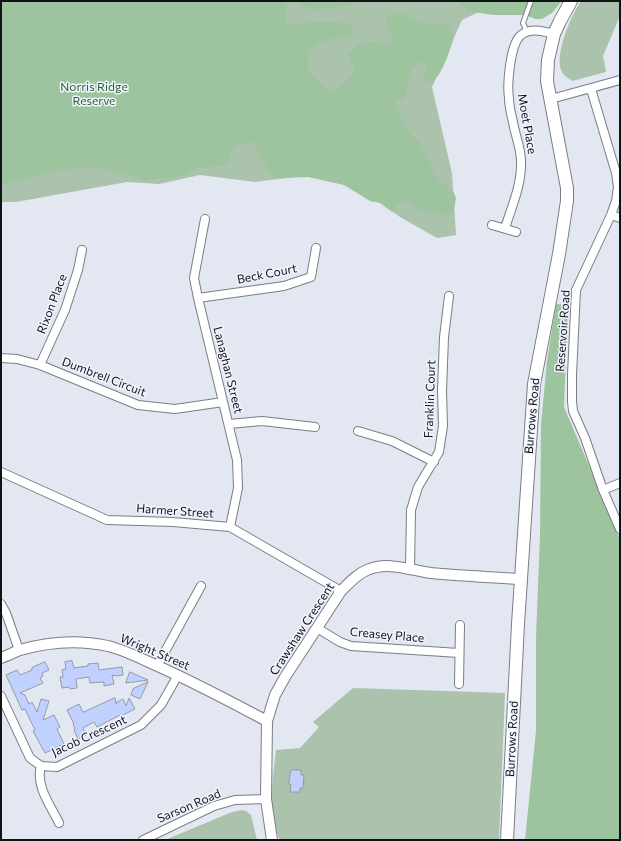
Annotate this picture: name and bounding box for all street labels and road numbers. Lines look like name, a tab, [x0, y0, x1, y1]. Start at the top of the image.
street label: Moet Place	[515, 93, 539, 155]
street label: Beck Court	[236, 261, 298, 287]
street label: Rixon Place	[34, 272, 70, 336]
street label: Reservoir Road	[553, 290, 573, 372]
street label: Lanaghan Street	[210, 325, 246, 415]
street label: Dumbrell Circuit	[60, 354, 148, 400]
street label: Franklin Court	[421, 360, 439, 438]
street label: Burrows Road	[522, 377, 542, 455]
street label: Harmer Street	[136, 501, 214, 521]
street label: Crawshaw Crescent	[267, 580, 337, 678]
street label: Creasey Place	[349, 625, 425, 645]
street label: Wright Street	[118, 631, 192, 673]
street label: Burrows Road	[503, 701, 521, 777]
street label: Jacob Crescent	[49, 712, 129, 760]
street label: Sarson Road	[155, 786, 223, 826]

